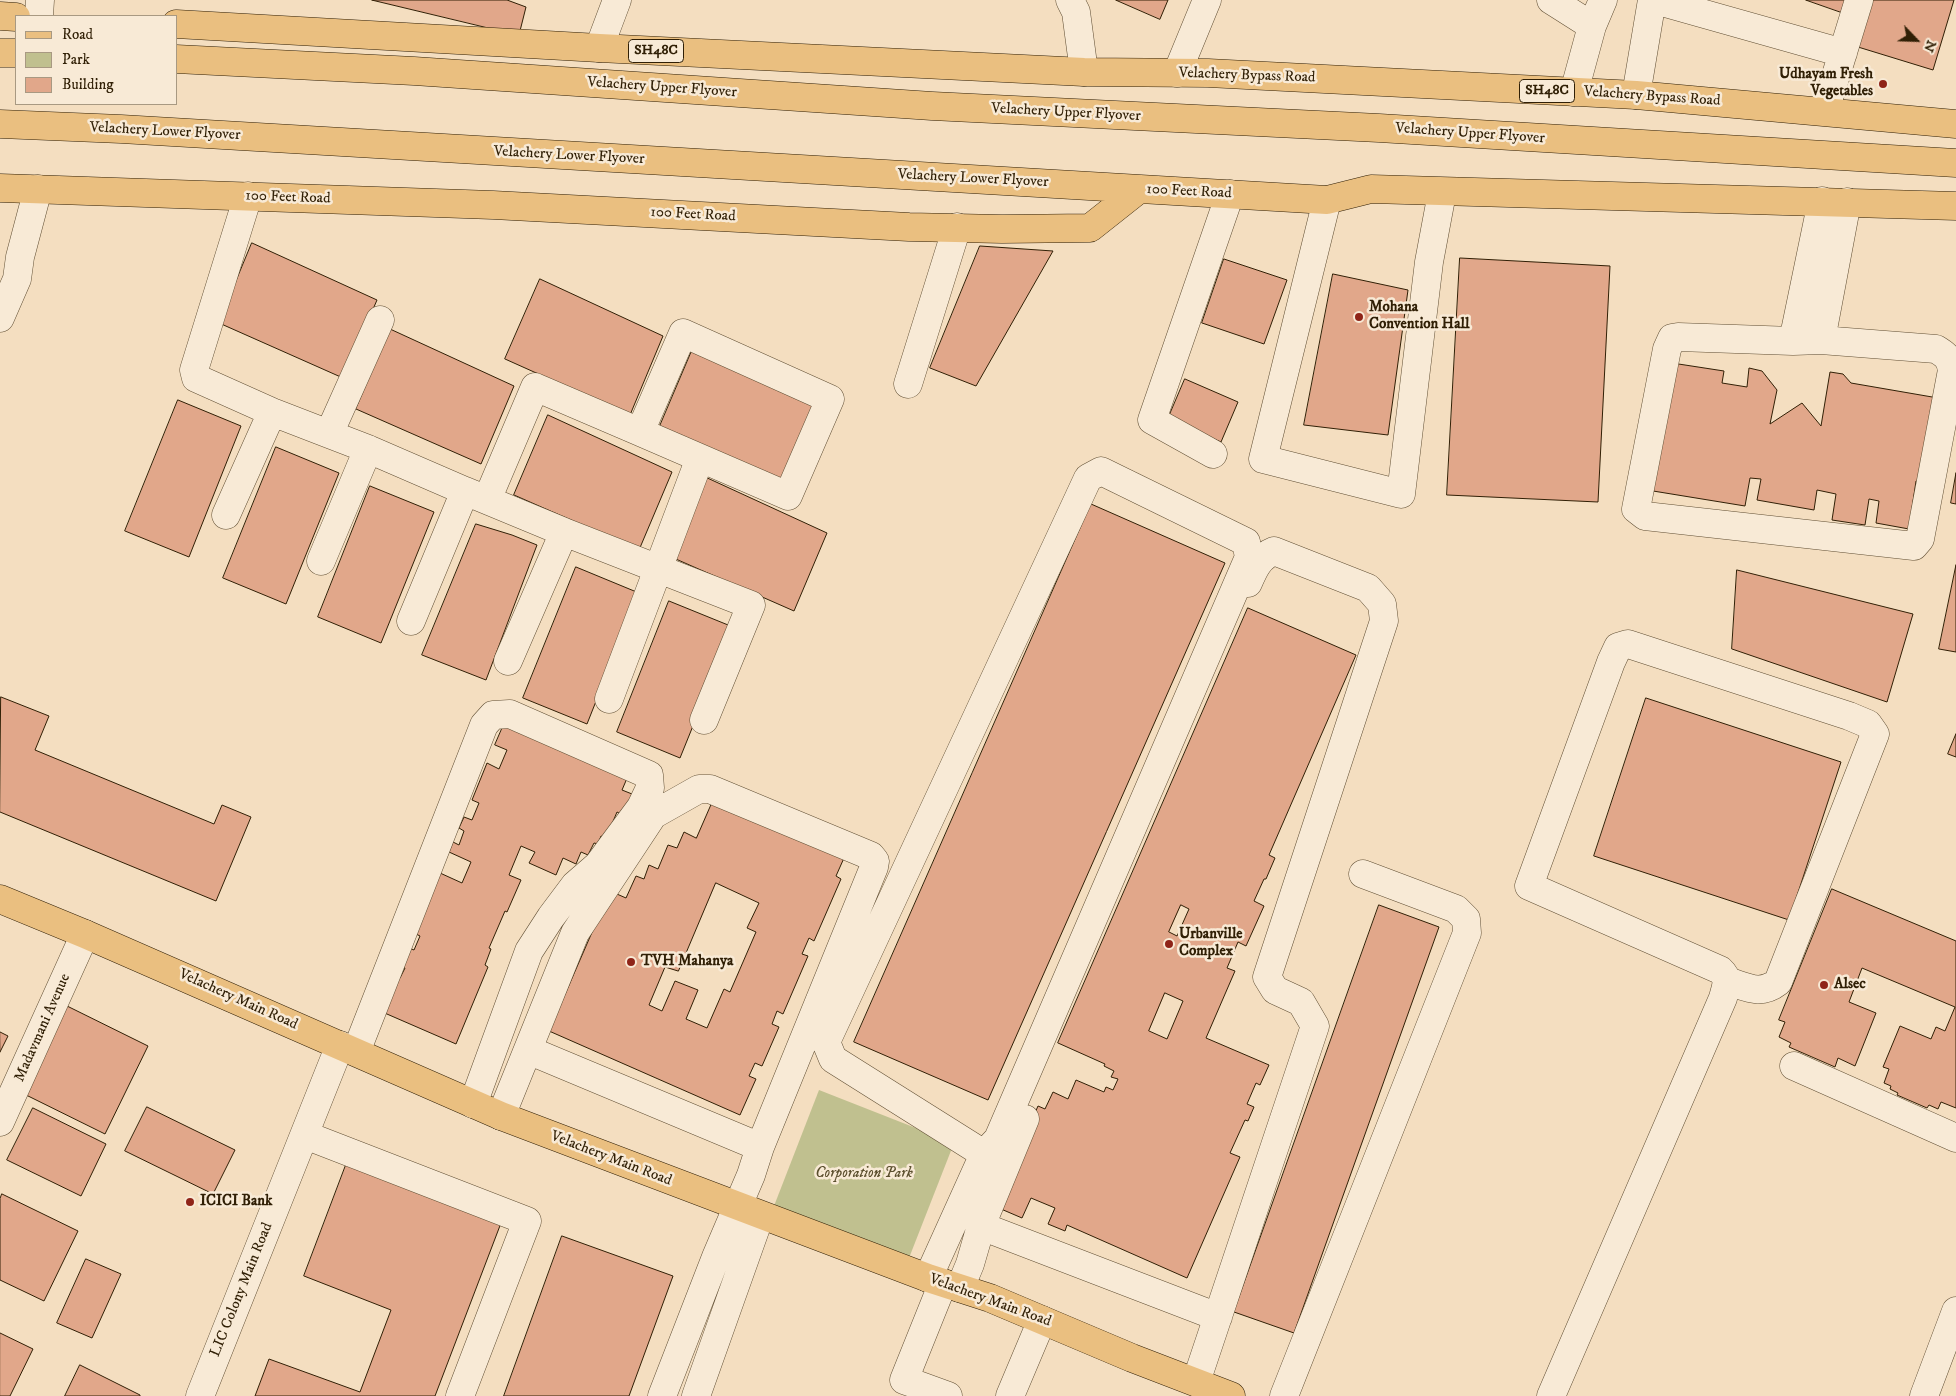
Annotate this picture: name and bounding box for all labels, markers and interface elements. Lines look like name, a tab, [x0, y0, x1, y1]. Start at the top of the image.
legend	[15, 15, 178, 105]
north arrow	[1891, 15, 1941, 65]
text: Road	[62, 25, 93, 44]
text: N	[1919, 37, 1940, 55]
road number: SH48C	[628, 40, 684, 62]
text: Park	[62, 50, 90, 69]
street label: Velachery Bypass Road	[1178, 65, 1316, 87]
place label: Udhayam Fresh Vegetables	[1779, 66, 1873, 101]
street label: Velachery Upper Flyover	[587, 74, 737, 102]
text: Building	[62, 75, 114, 94]
marker: Udhayam Fresh Vegetables	[1877, 78, 1889, 90]
road number: SH48C	[1520, 80, 1574, 102]
street label: Velachery Bypass Road	[1583, 83, 1721, 111]
street label: Velachery Upper Flyover	[991, 100, 1141, 126]
street label: Velachery Lower Flyover	[89, 119, 241, 145]
street label: Velachery Upper Flyover	[1395, 120, 1545, 148]
street label: Velachery Lower Flyover	[493, 143, 645, 169]
street label: Velachery Lower Flyover	[897, 166, 1049, 192]
street label: 100 Feet Road	[1146, 181, 1232, 203]
street label: 100 Feet Road	[245, 188, 331, 208]
street label: 100 Feet Road	[650, 204, 736, 226]
place label: Mohana Convention Hall	[1369, 299, 1470, 334]
marker: Mohana Convention Hall	[1353, 311, 1365, 323]
place label: Urbanville Complex	[1179, 926, 1243, 961]
marker: Urbanville Complex	[1163, 938, 1175, 950]
place label: TVH Mahanya	[641, 953, 733, 971]
marker: TVH Mahanya	[625, 956, 637, 968]
street label: Velachery Main Road	[176, 966, 300, 1034]
street label: Madavmani Avenue	[11, 971, 75, 1085]
place label: Alsec	[1834, 976, 1866, 994]
marker: Alsec	[1818, 979, 1830, 991]
street label: Velachery Main Road	[548, 1128, 674, 1190]
park label: Corporation Park	[815, 1165, 913, 1183]
place label: ICICI Bank	[200, 1193, 273, 1211]
marker: ICICI Bank	[184, 1196, 196, 1208]
street label: LIC Colony Main Road	[207, 1220, 277, 1360]
street label: Velachery Main Road	[927, 1271, 1053, 1331]

